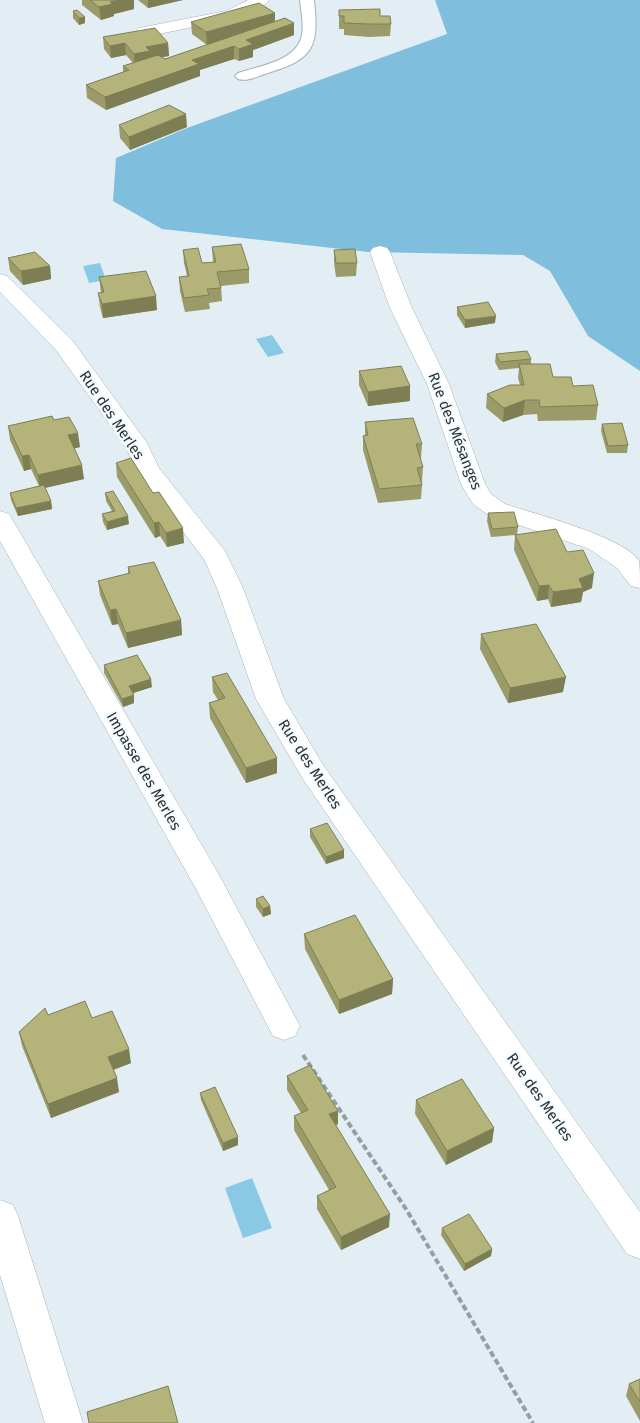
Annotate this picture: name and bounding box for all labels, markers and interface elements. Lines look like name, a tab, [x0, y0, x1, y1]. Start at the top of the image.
street label: Rue des Merles	[76, 367, 148, 463]
street label: Rue des Mésanges	[424, 370, 486, 492]
street label: Impasse des Merles	[103, 709, 185, 833]
street label: Rue des Merles	[274, 716, 346, 812]
street label: Rue des Merles	[503, 1050, 577, 1144]

